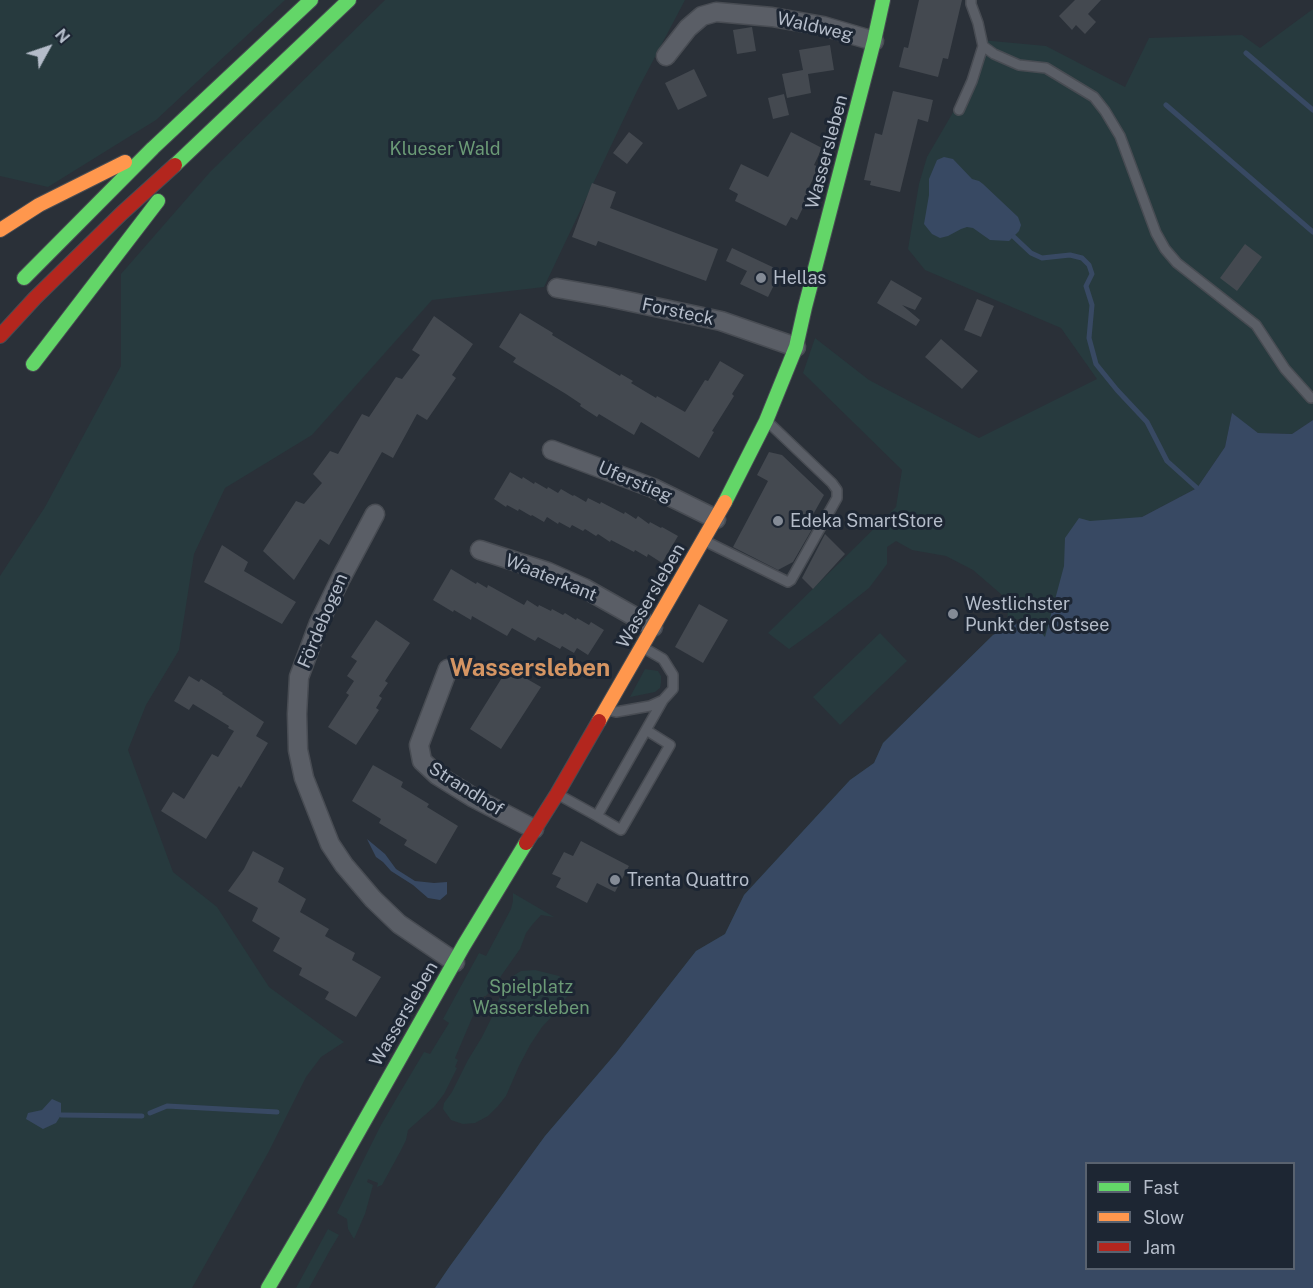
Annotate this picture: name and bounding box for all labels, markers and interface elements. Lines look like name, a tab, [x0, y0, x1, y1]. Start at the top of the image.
street label: Waldweg	[775, 8, 855, 46]
north arrow	[18, 18, 78, 78]
text: N	[51, 25, 73, 47]
street label: Wassersleben	[801, 93, 853, 211]
park label: Klueser Wald	[390, 138, 500, 160]
place label: Hellas	[773, 267, 826, 289]
marker: Hellas	[754, 271, 768, 285]
street label: Forsteck	[640, 294, 716, 330]
street label: Uferstieg	[595, 457, 675, 507]
place label: Edeka SmartStore	[790, 510, 943, 532]
marker: Edeka SmartStore	[771, 514, 785, 528]
street label: Wassersleben	[612, 540, 690, 652]
street label: Waaterkant	[502, 550, 600, 606]
street label: Fördebogen	[293, 570, 353, 672]
place label: Westlichster Punkt der Ostsee	[965, 593, 1109, 636]
marker: Westlichster Punkt der Ostsee	[946, 607, 960, 621]
district label: Wassersleben	[450, 655, 610, 683]
street label: Strandhof	[425, 758, 507, 820]
place label: Trenta Quattro	[627, 869, 749, 891]
marker: Trenta Quattro	[608, 873, 622, 887]
street label: Wassersleben	[365, 958, 443, 1070]
park label: Spielplatz Wassersleben	[472, 976, 590, 1018]
legend	[1085, 1162, 1295, 1270]
text: Fast	[1143, 1177, 1179, 1198]
text: Slow	[1143, 1207, 1184, 1228]
text: Jam	[1143, 1237, 1176, 1258]

